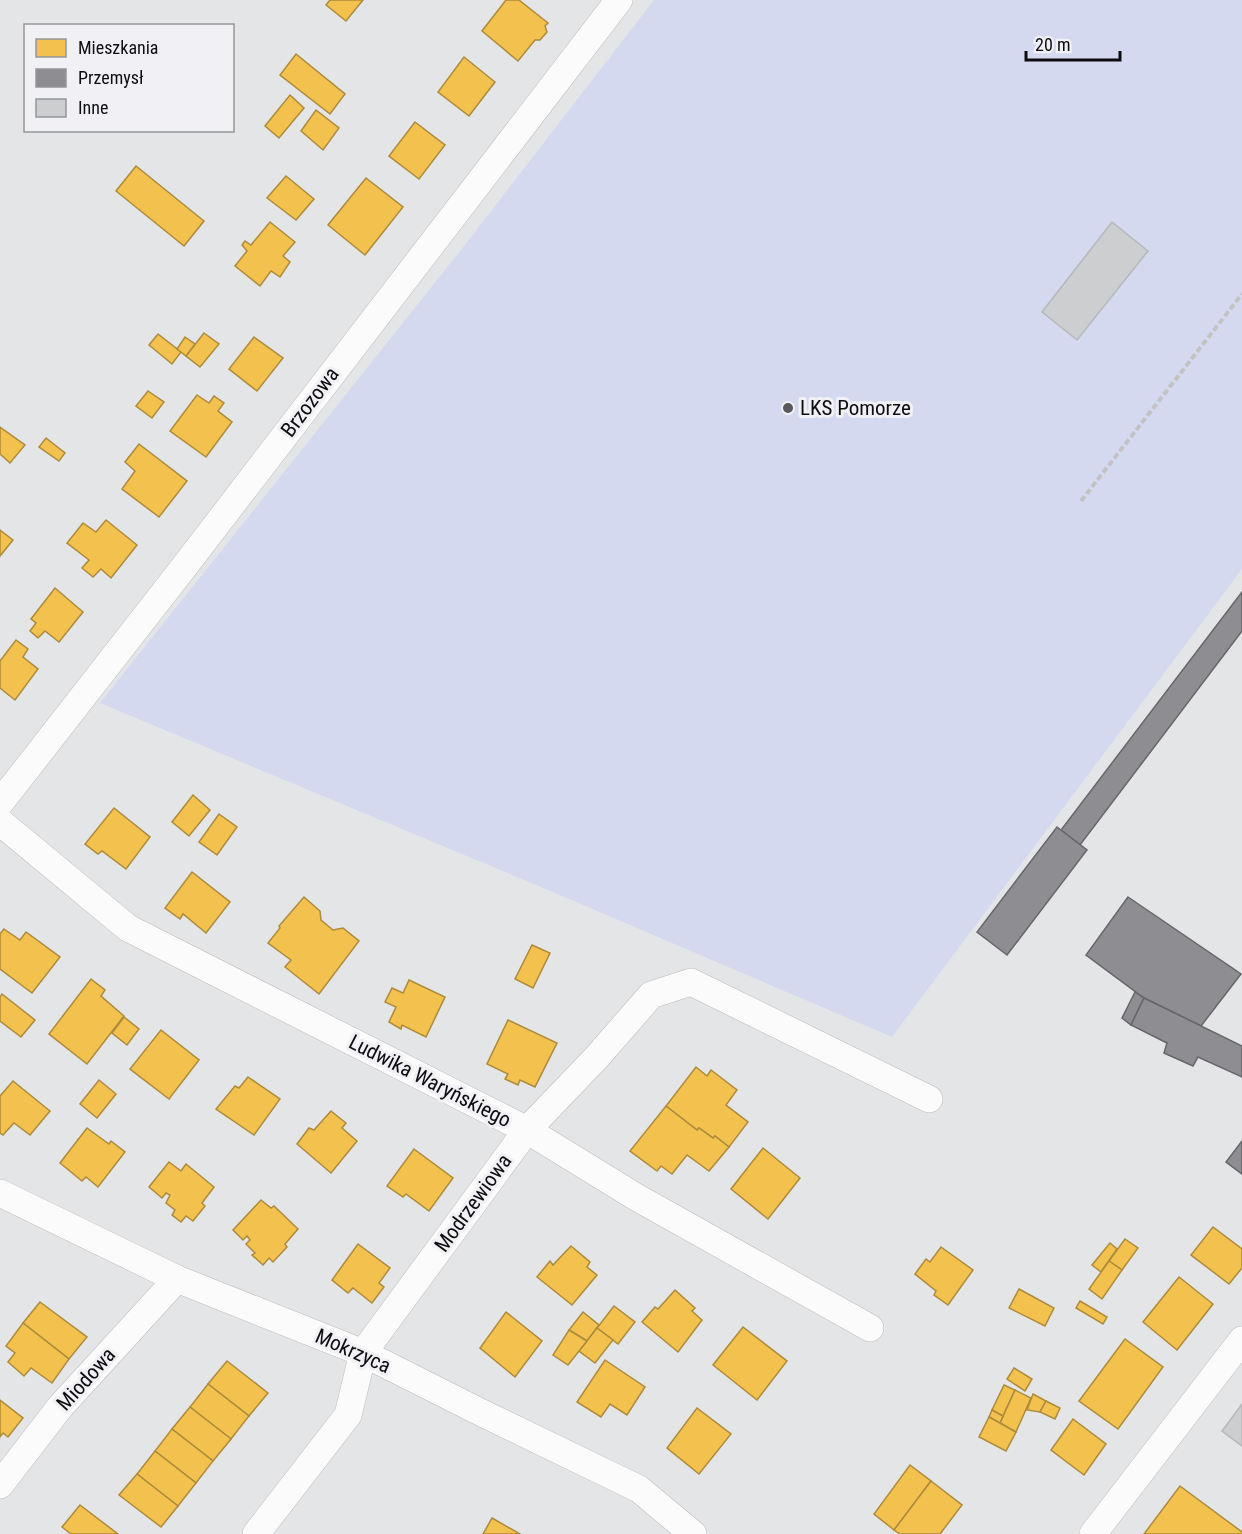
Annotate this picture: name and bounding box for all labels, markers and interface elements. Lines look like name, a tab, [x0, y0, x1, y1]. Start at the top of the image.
legend	[24, 24, 234, 132]
scale bar	[1026, 24, 1120, 62]
text: 20 m	[1035, 34, 1070, 55]
text: Mieszkania	[78, 37, 158, 58]
text: Przemysł	[78, 67, 144, 88]
text: Inne	[78, 97, 108, 118]
street label: Brzozowa	[276, 363, 344, 441]
place label: LKS Pomorze	[800, 396, 911, 420]
marker: LKS Pomorze	[781, 401, 795, 415]
street label: Ludwika Waryńskiego	[345, 1030, 515, 1132]
street label: Modrzewiowa	[430, 1149, 516, 1257]
street label: Mokrzyca	[312, 1324, 394, 1378]
street label: Miodowa	[52, 1343, 120, 1415]

